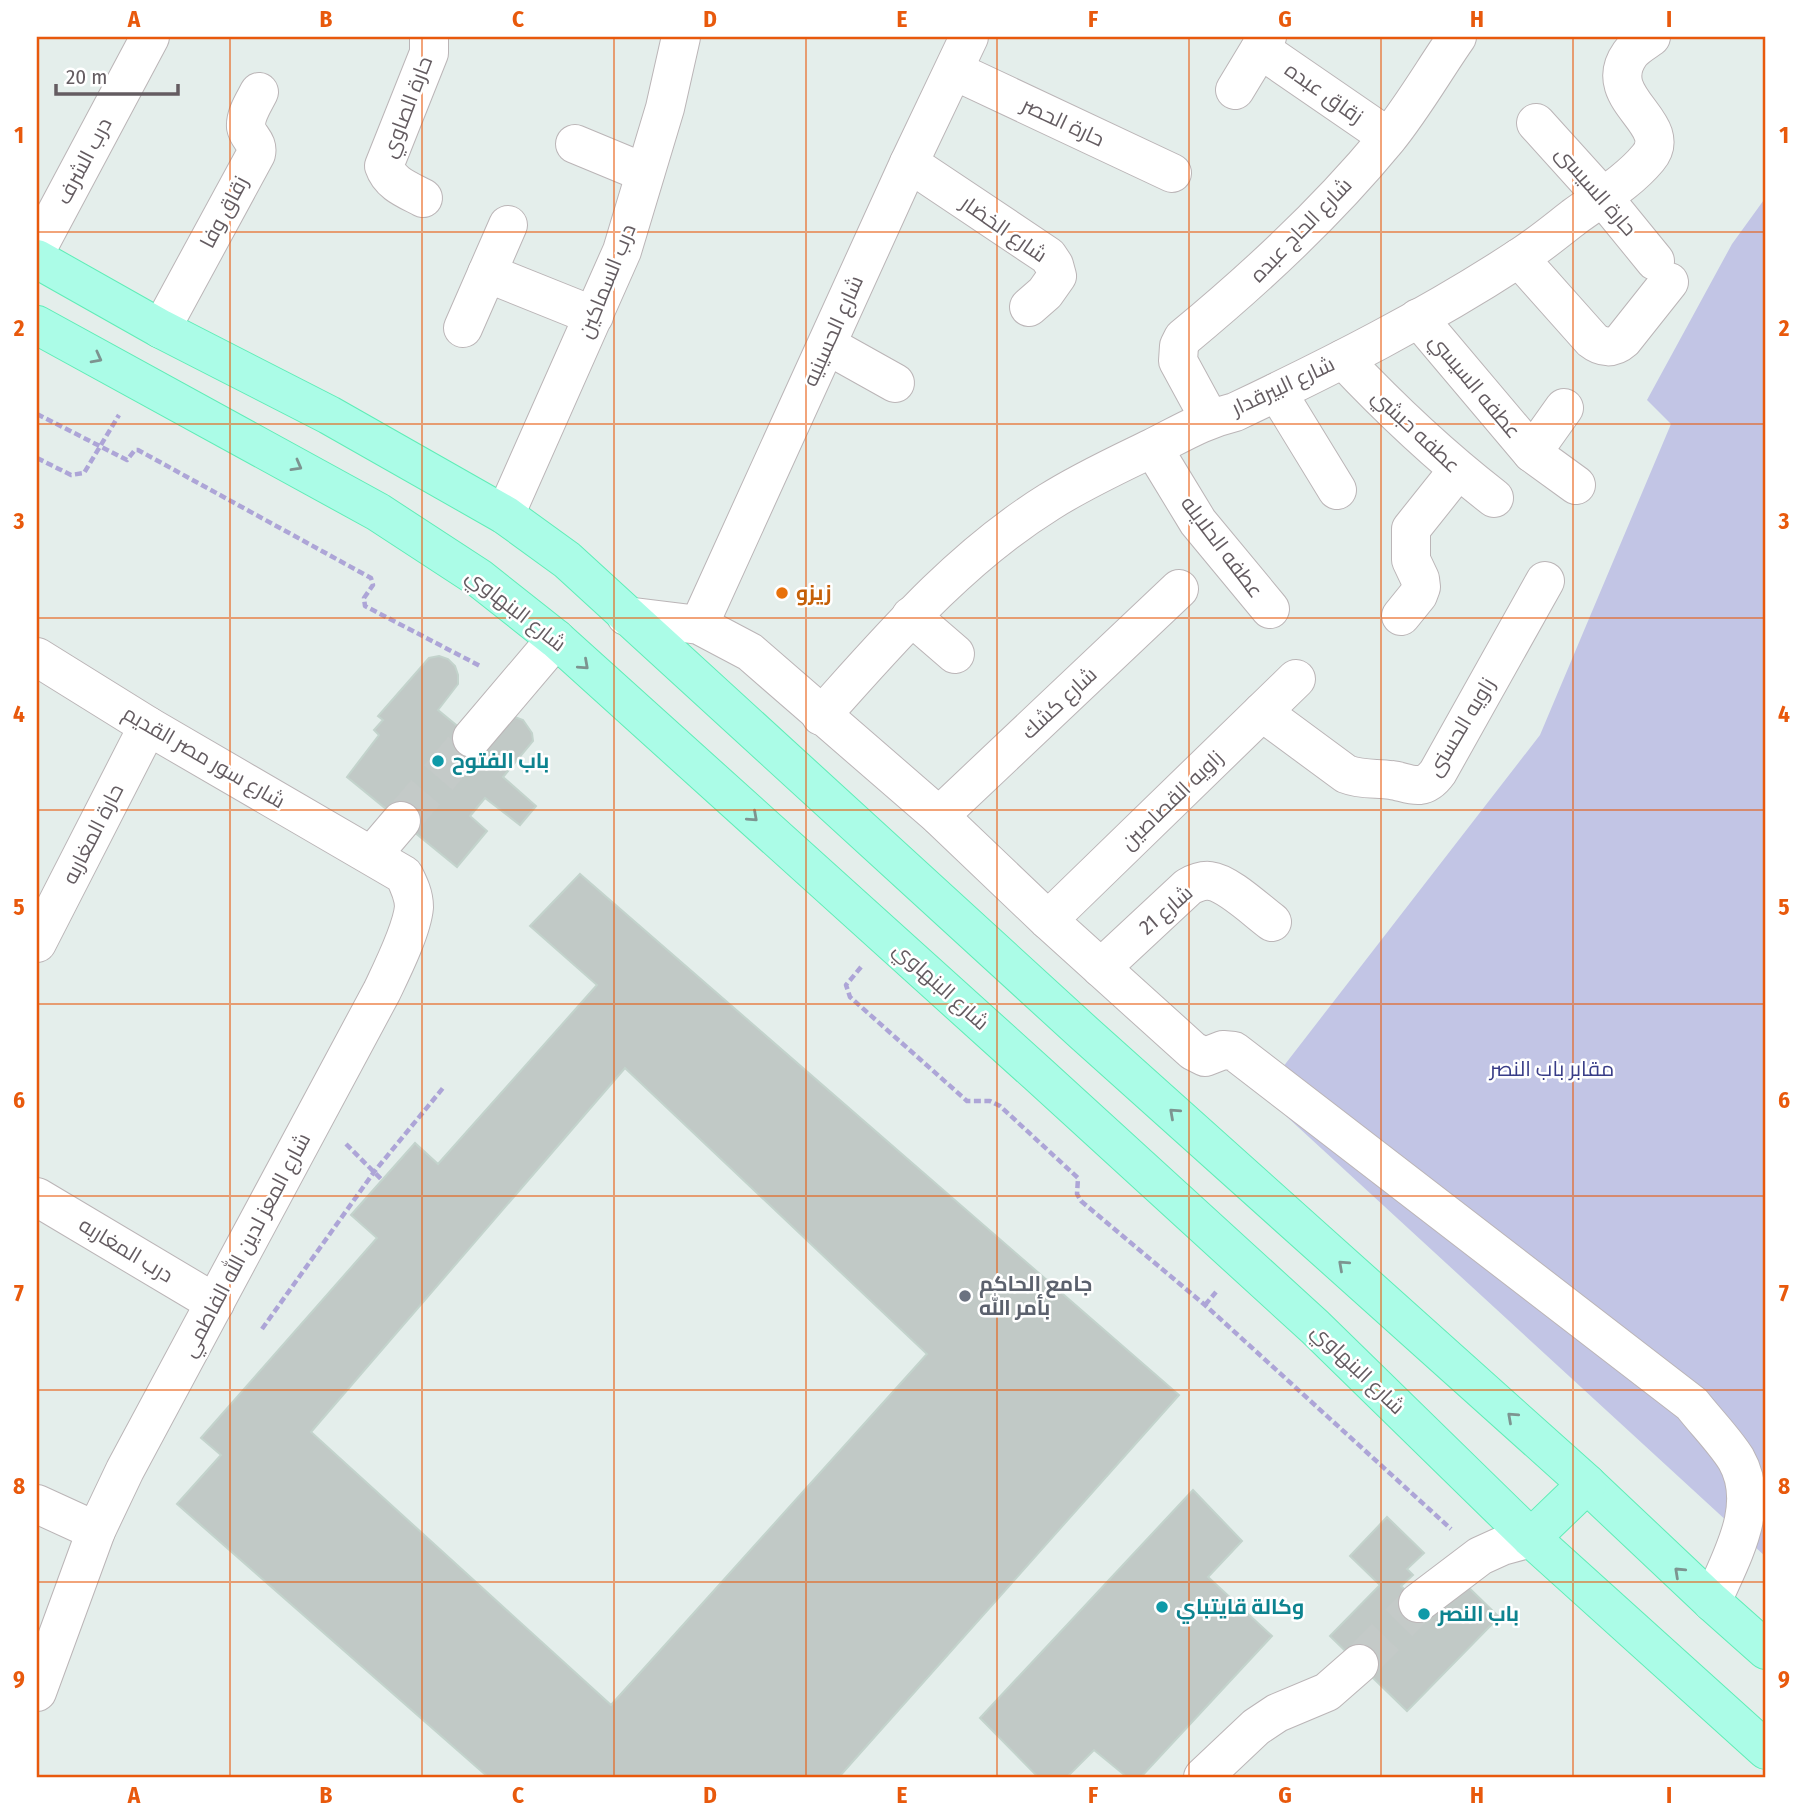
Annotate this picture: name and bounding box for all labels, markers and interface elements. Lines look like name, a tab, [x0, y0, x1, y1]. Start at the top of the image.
text: A	[127, 5, 141, 33]
text: B	[320, 5, 333, 33]
text: C	[512, 5, 524, 33]
text: D	[703, 5, 717, 33]
text: E	[897, 5, 908, 33]
text: F	[1088, 5, 1098, 33]
text: G	[1278, 5, 1292, 33]
text: H	[1470, 5, 1484, 33]
text: I	[1666, 5, 1672, 33]
scale bar	[56, 52, 178, 96]
street label: حارة الصاوي	[376, 53, 441, 162]
street label: زقاق عبده	[1280, 57, 1368, 129]
text: 20 m	[66, 64, 107, 90]
street label: حارة الحصر	[1017, 91, 1108, 152]
street label: درب الشرف	[50, 113, 118, 209]
text: 1	[14, 121, 24, 149]
text: 1	[1779, 121, 1789, 149]
street label: حارة السيسى	[1550, 141, 1642, 241]
street label: زقاق وفا	[194, 171, 254, 253]
street label: شارع الحاج عبده	[1245, 172, 1358, 288]
street label: شارع الخضار	[954, 189, 1052, 269]
street label: درب السماكين	[572, 220, 642, 342]
street label: شارع الحسينيه	[797, 272, 870, 391]
text: 2	[13, 314, 25, 342]
text: 2	[1778, 314, 1790, 342]
street label: عطفه السيسي	[1422, 328, 1526, 445]
one-way arrow	[90, 349, 102, 363]
street label: شارع البيرقدار	[1226, 351, 1339, 423]
street label: عطفه حبشي	[1365, 384, 1465, 480]
one-way arrow	[289, 458, 302, 471]
street label: عطفه الحلايله	[1175, 491, 1269, 603]
text: 3	[13, 507, 25, 535]
text: 3	[1778, 507, 1790, 535]
street label: شارع البنهاوي	[459, 563, 571, 659]
place label: زيزو	[796, 580, 832, 606]
marker: زيزو	[774, 585, 790, 601]
one-way arrow	[576, 656, 589, 669]
street label: شارع كشك	[1016, 661, 1103, 745]
street label: زاويه الحسنى	[1421, 673, 1501, 781]
text: 4	[13, 700, 25, 728]
street label: شارع سور مصر القديم	[118, 700, 290, 815]
text: 4	[1778, 700, 1790, 728]
street label: زاويه القصاصين	[1115, 745, 1229, 855]
place label: باب الفتوح	[452, 748, 549, 775]
marker: باب الفتوح	[430, 753, 446, 769]
street label: حارة المغاربه	[57, 780, 129, 888]
one-way arrow	[745, 808, 758, 821]
street label: شارع 21	[1134, 880, 1199, 941]
text: 5	[13, 893, 25, 921]
text: 5	[1778, 893, 1790, 921]
street label: شارع البنهاوي	[886, 936, 994, 1038]
park label: مقابر باب النصر	[1489, 1056, 1614, 1082]
text: 6	[13, 1086, 25, 1114]
text: 6	[1778, 1086, 1790, 1114]
one-way arrow	[1169, 1109, 1182, 1122]
street label: شارع المعز لدين الله الفاطمي	[175, 1128, 319, 1363]
street label: درب المغاربه	[74, 1212, 178, 1288]
one-way arrow	[1338, 1261, 1351, 1273]
place label: جامع الحاكم بأمر الله	[979, 1271, 1092, 1321]
text: 7	[14, 1279, 24, 1307]
text: 7	[1779, 1279, 1789, 1307]
marker: جامع الحاكم بأمر الله	[957, 1288, 973, 1304]
street label: شارع البنهاوي	[1304, 1318, 1410, 1422]
one-way arrow	[1507, 1413, 1520, 1425]
text: 8	[13, 1472, 25, 1500]
text: 8	[1778, 1472, 1790, 1500]
one-way arrow	[1674, 1567, 1687, 1580]
place label: وكالة قايتباي	[1176, 1594, 1304, 1624]
marker: وكالة قايتباي	[1154, 1599, 1170, 1615]
place label: باب النصر	[1437, 1601, 1519, 1627]
marker: باب النصر	[1416, 1606, 1432, 1622]
text: 9	[13, 1665, 25, 1693]
text: 9	[1778, 1665, 1790, 1693]
text: A	[127, 1781, 141, 1809]
text: B	[320, 1781, 333, 1809]
text: C	[512, 1781, 524, 1809]
text: D	[703, 1781, 717, 1809]
text: E	[897, 1781, 908, 1809]
text: F	[1088, 1781, 1098, 1809]
text: G	[1278, 1781, 1292, 1809]
text: H	[1470, 1781, 1484, 1809]
text: I	[1666, 1781, 1672, 1809]

